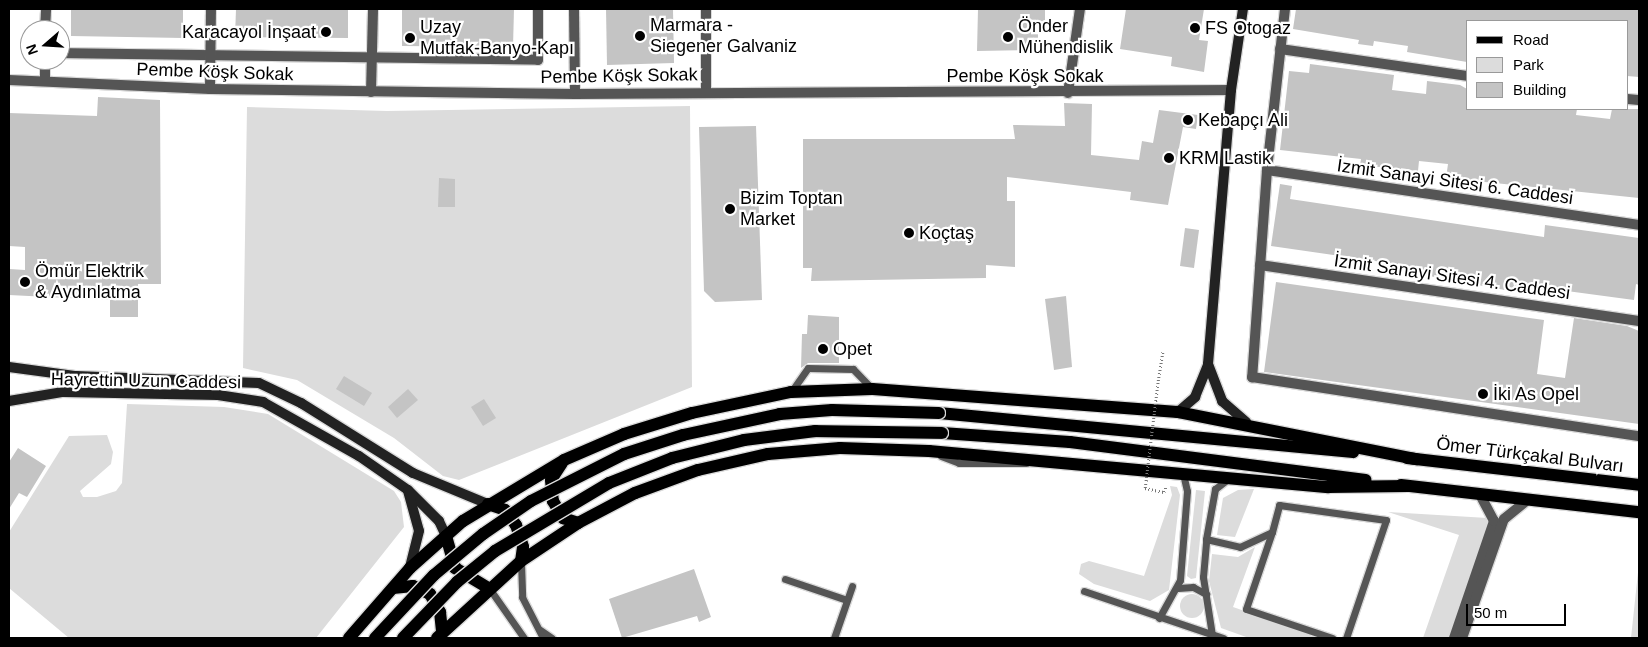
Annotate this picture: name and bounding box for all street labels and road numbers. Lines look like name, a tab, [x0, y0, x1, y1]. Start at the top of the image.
street label: Pembe Köşk Sokak	[136, 58, 294, 86]
street label: Pembe Köşk Sokak	[540, 64, 698, 88]
street label: Pembe Köşk Sokak	[946, 65, 1104, 87]
street label: İzmit Sanayi Sitesi 6. Caddesi	[1336, 155, 1574, 209]
street label: İzmit Sanayi Sitesi 4. Caddesi	[1333, 250, 1571, 304]
street label: Hayrettin Uzun Caddesi	[51, 369, 241, 393]
street label: Ömer Türkçakal Bulvarı	[1435, 433, 1625, 477]

